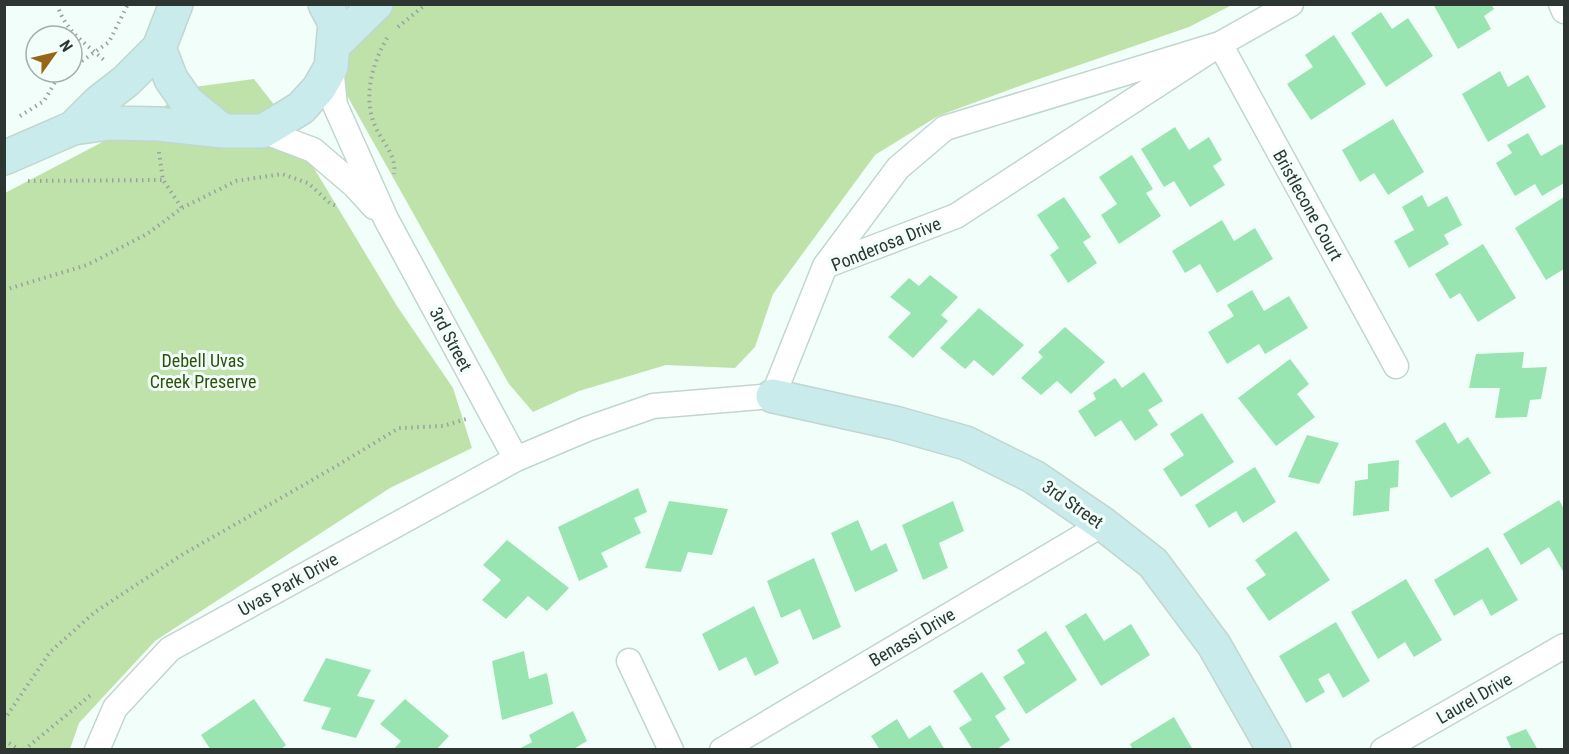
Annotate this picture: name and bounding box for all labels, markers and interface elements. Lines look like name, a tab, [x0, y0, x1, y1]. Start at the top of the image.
north arrow	[24, 24, 84, 84]
text: N	[55, 37, 77, 55]
street label: Bristlecone Court	[1269, 146, 1347, 264]
street label: Ponderosa Drive	[828, 212, 944, 276]
street label: 3rd Street	[425, 303, 477, 375]
park label: Debell Uvas Creek Preserve	[150, 350, 256, 392]
street label: 3rd Street	[1039, 475, 1107, 533]
street label: Uvas Park Drive	[234, 548, 342, 620]
street label: Benassi Drive	[865, 603, 959, 671]
street label: Laurel Drive	[1432, 668, 1516, 728]

